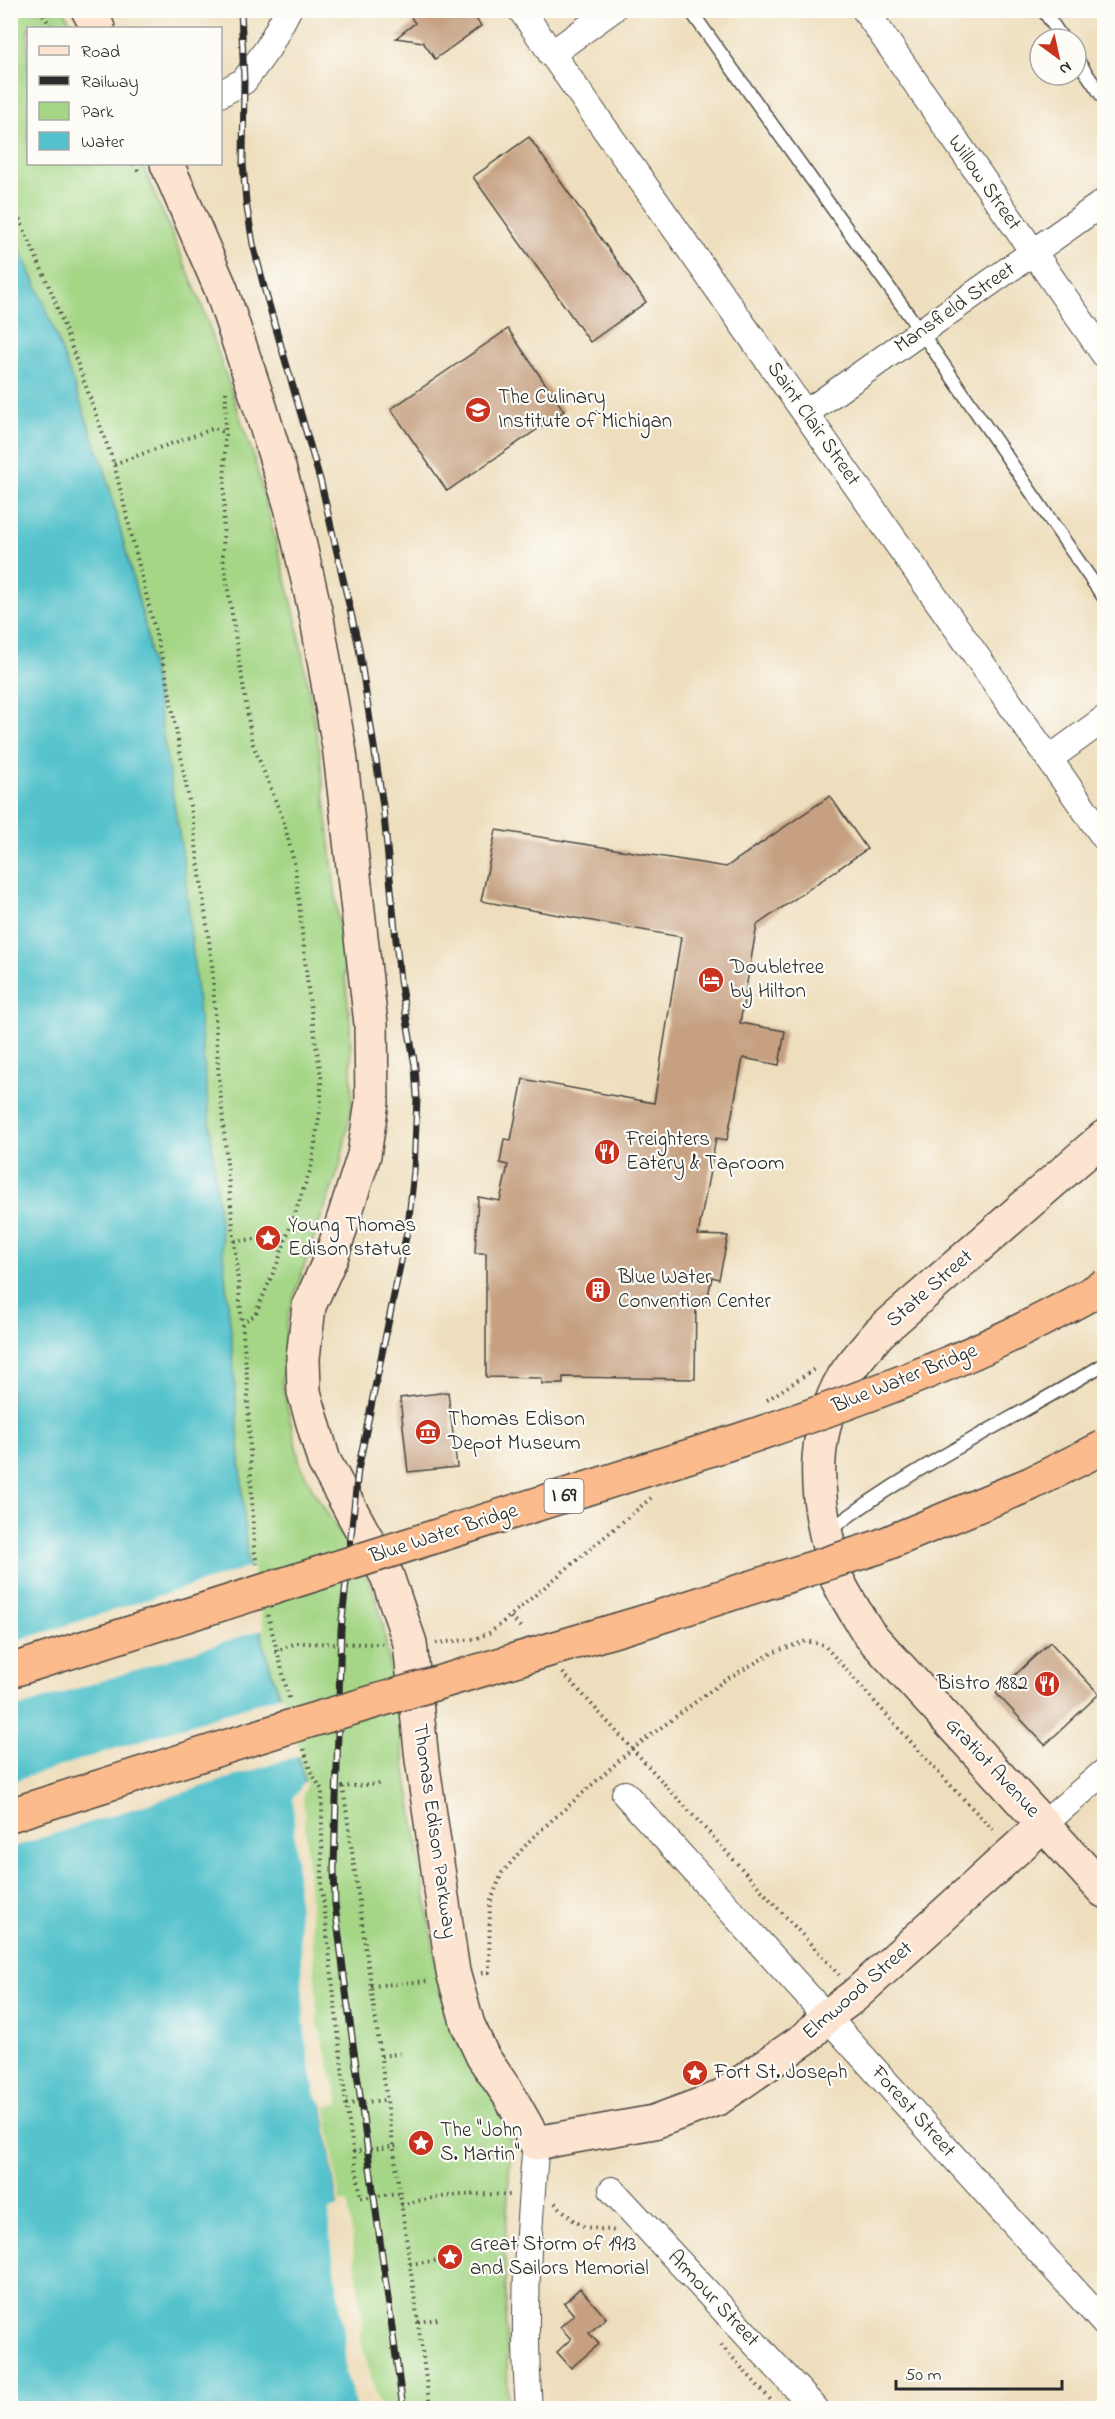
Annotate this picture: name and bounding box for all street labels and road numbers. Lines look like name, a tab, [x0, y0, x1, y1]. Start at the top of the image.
street label: Willow Street	[940, 129, 1028, 237]
street label: Mansfield Street	[888, 255, 1022, 361]
street label: Saint Clair Street	[759, 356, 867, 492]
street label: State Street	[880, 1243, 980, 1335]
street label: Blue Water Bridge	[827, 1336, 983, 1424]
road number: I 69	[544, 1479, 584, 1513]
street label: Blue Water Bridge	[365, 1496, 523, 1574]
street label: Gratiot Avenue	[937, 1711, 1047, 1825]
street label: Thomas Edison Parkway	[402, 1722, 464, 1941]
street label: Elmwood Street	[796, 1934, 920, 2048]
street label: Forest Street	[863, 2059, 962, 2165]
street label: Armour Street	[660, 2244, 766, 2354]

